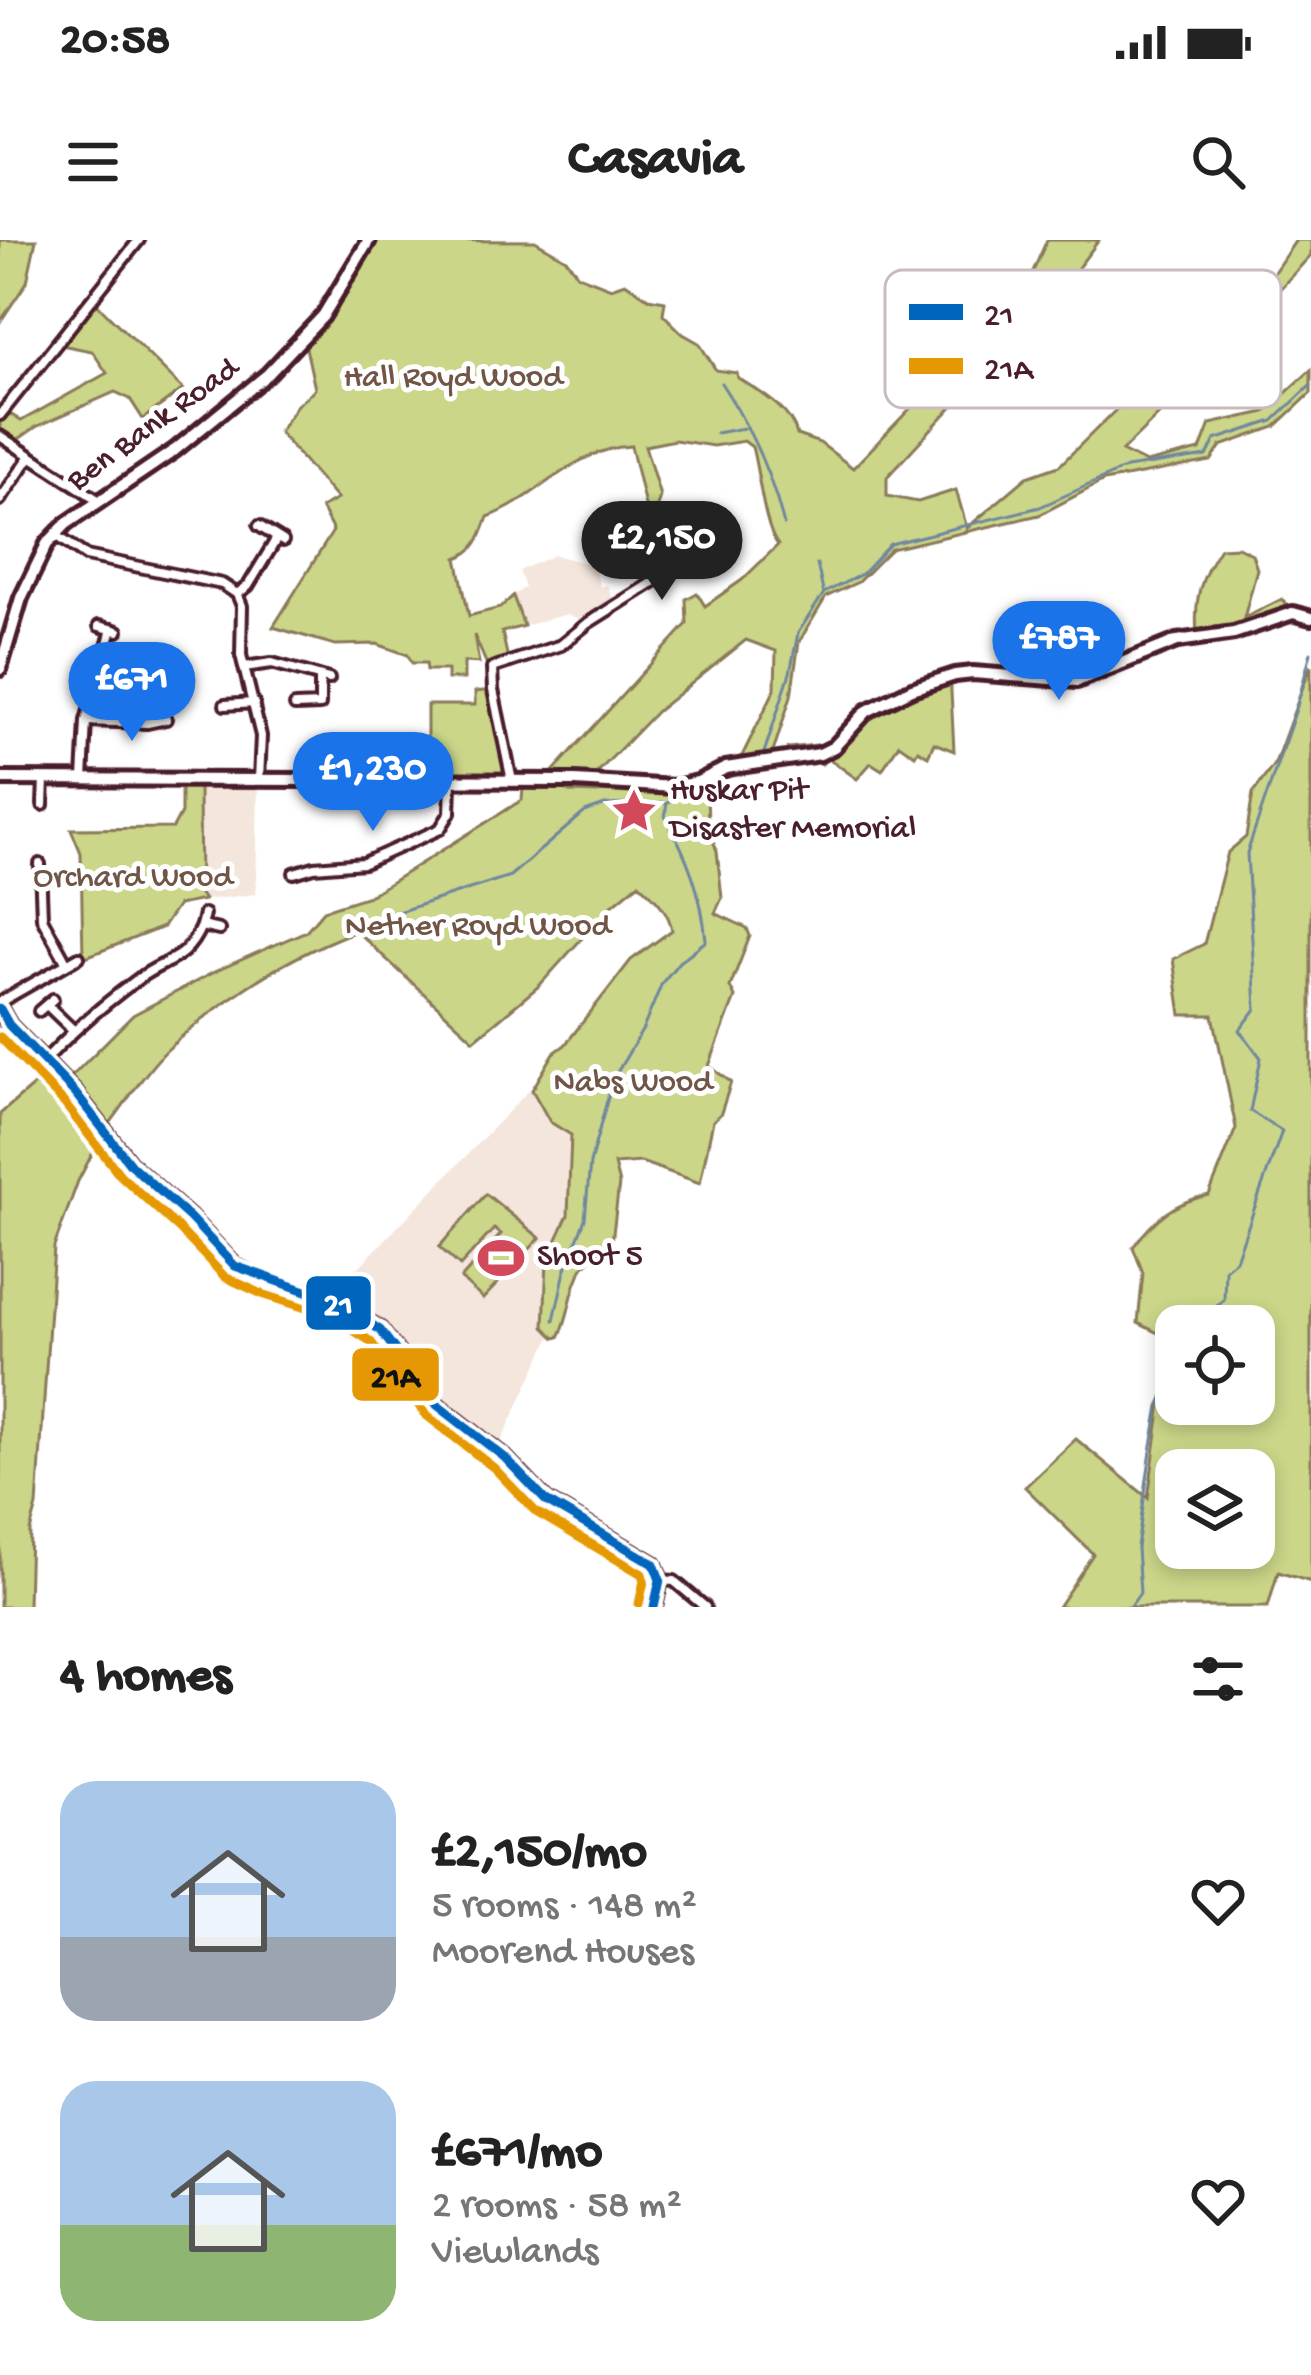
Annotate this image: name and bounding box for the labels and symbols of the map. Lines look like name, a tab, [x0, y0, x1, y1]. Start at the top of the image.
legend	[885, 270, 1281, 408]
text: 21	[984, 299, 1014, 337]
street label: Ben Bank Road	[60, 349, 249, 502]
text: 21A	[984, 353, 1035, 391]
park label: Hall Royd Wood	[344, 360, 565, 398]
pin: £2,150	[564, 501, 760, 603]
pin: £787	[988, 601, 1130, 703]
pin: £671	[61, 642, 203, 744]
pin: £1,230	[275, 732, 471, 834]
place label: Huskar Pit Disaster Memorial	[668, 773, 916, 849]
place icon: Huskar Pit Disaster Memorial	[609, 786, 659, 836]
park label: Orchard Wood	[33, 860, 235, 898]
park label: Nether Royd Wood	[345, 909, 614, 947]
park label: Nabs Wood	[554, 1065, 715, 1103]
sports icon: Shoot 5	[476, 1233, 526, 1283]
place label: Shoot 5	[537, 1239, 643, 1277]
line badge: 21	[304, 1274, 373, 1332]
text: 21	[323, 1289, 353, 1327]
line badge: 21A	[350, 1346, 441, 1403]
text: 21A	[371, 1361, 422, 1399]

